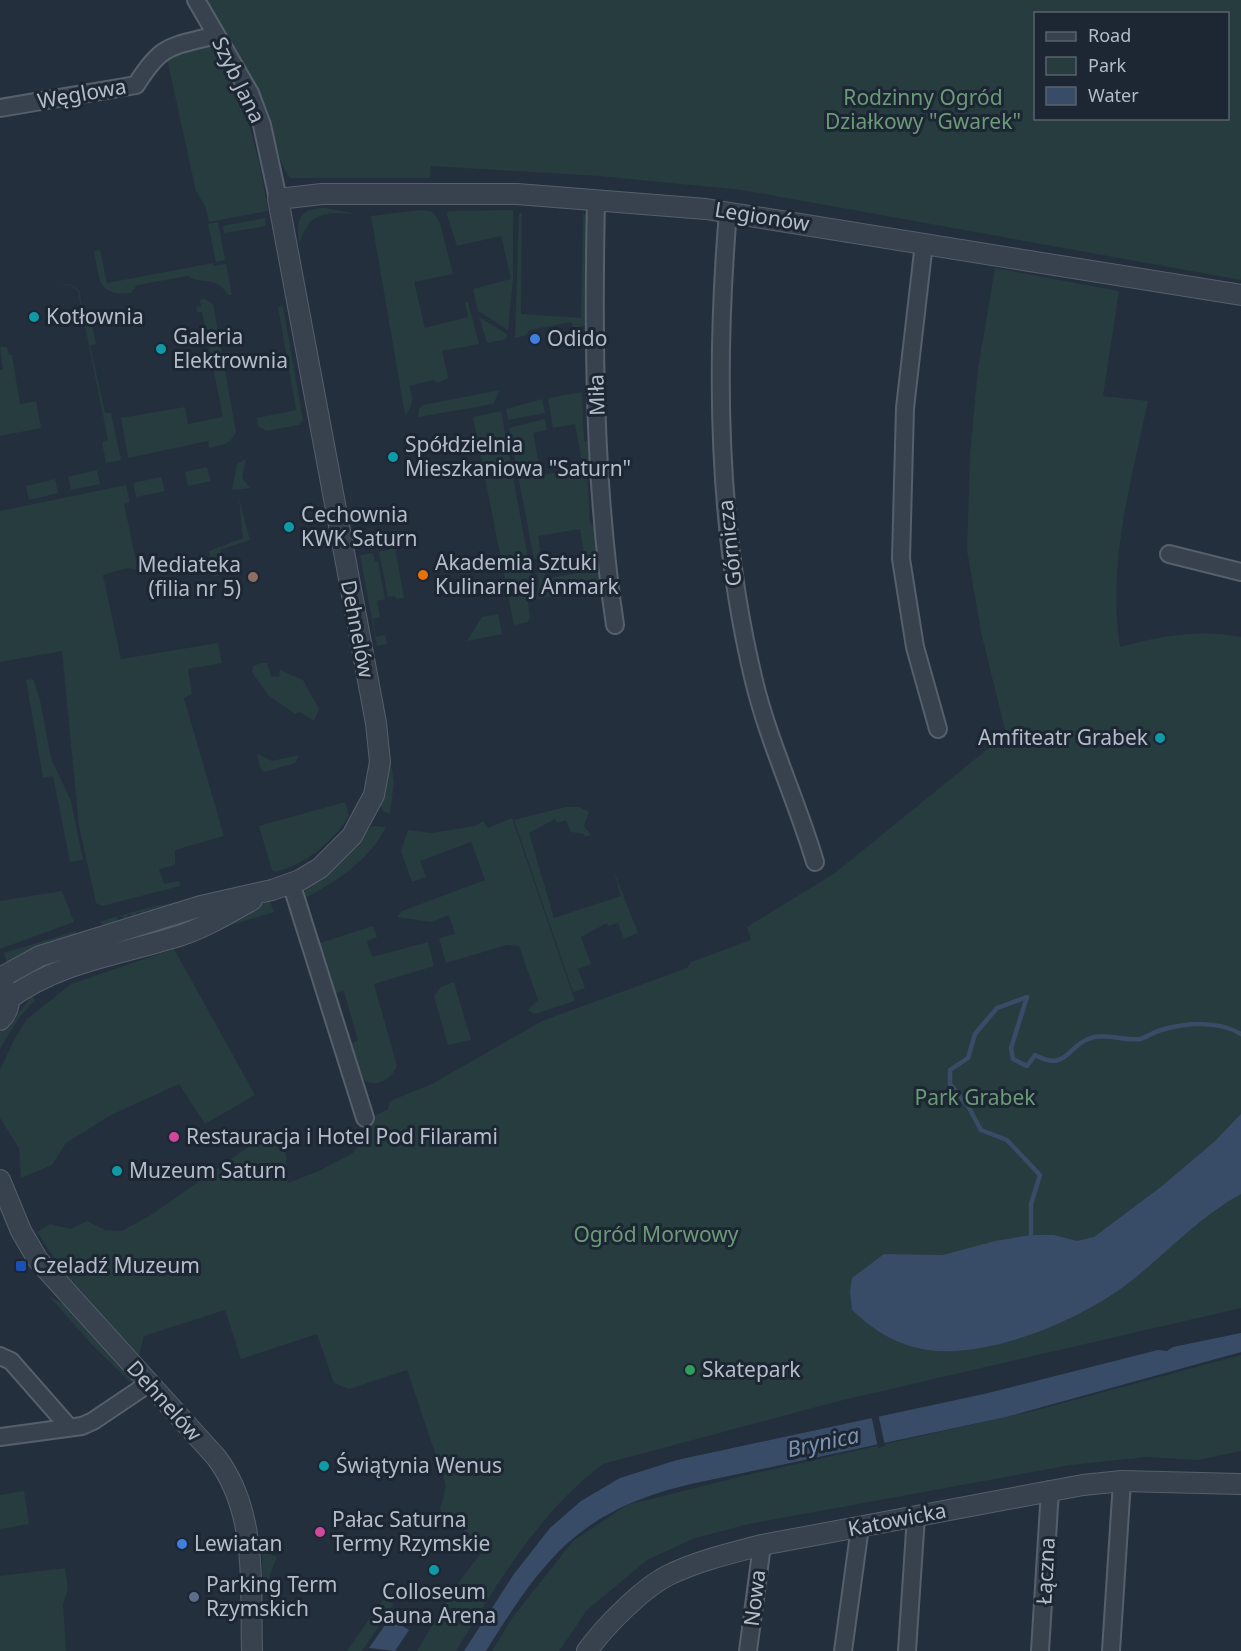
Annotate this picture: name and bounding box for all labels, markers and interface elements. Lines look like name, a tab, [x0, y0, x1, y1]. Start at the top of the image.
legend	[1034, 12, 1229, 120]
text: Road	[1088, 23, 1131, 47]
street label: Szyb Jana	[206, 32, 272, 127]
text: Park	[1088, 53, 1126, 77]
street label: Węglowa	[35, 71, 129, 115]
park label: Rodzinny Ogród Działkowy "Gwarek"	[825, 83, 1021, 135]
text: Water	[1088, 83, 1139, 107]
street label: Legionów	[713, 195, 812, 237]
place label: Kotłownia	[46, 302, 144, 330]
marker: Kotłownia	[27, 310, 41, 324]
place label: Galeria Elektrownia	[173, 322, 288, 374]
place label: Odido	[547, 324, 607, 352]
marker: Odido	[528, 332, 542, 346]
marker: Galeria Elektrownia	[154, 342, 168, 356]
street label: Miła	[581, 374, 611, 416]
place label: Spółdzielnia Mieszkaniowa "Saturn"	[405, 430, 631, 482]
marker: Spółdzielnia Mieszkaniowa "Saturn"	[386, 450, 400, 464]
street label: Górnicza	[711, 498, 747, 588]
place label: Cechownia KWK Saturn	[301, 500, 418, 552]
marker: Cechownia KWK Saturn	[282, 520, 296, 534]
place label: Akademia Sztuki Kulinarnej Anmark	[435, 548, 619, 600]
place label: Mediateka (filia nr 5)	[138, 550, 241, 602]
marker: Akademia Sztuki Kulinarnej Anmark	[416, 568, 430, 582]
marker: Mediateka (filia nr 5)	[246, 570, 260, 584]
street label: Dehnelów	[335, 577, 381, 681]
place label: Amfiteatr Grabek	[978, 723, 1149, 751]
marker: Amfiteatr Grabek	[1153, 731, 1167, 745]
park label: Park Grabek	[914, 1083, 1036, 1111]
place label: Restauracja i Hotel Pod Filarami	[186, 1122, 498, 1150]
marker: Restauracja i Hotel Pod Filarami	[167, 1130, 181, 1144]
place label: Muzeum Saturn	[129, 1156, 286, 1184]
marker: Muzeum Saturn	[110, 1164, 124, 1178]
park label: Ogród Morwowy	[573, 1220, 739, 1248]
place label: Czeladź Muzeum	[33, 1251, 200, 1279]
marker: Czeladź Muzeum	[14, 1259, 28, 1273]
street label: Dehnelów	[121, 1354, 209, 1447]
place label: Skatepark	[702, 1355, 801, 1383]
marker: Skatepark	[683, 1363, 697, 1377]
water label: Brynica	[784, 1419, 862, 1463]
place label: Świątynia Wenus	[336, 1451, 502, 1479]
marker: Świątynia Wenus	[317, 1459, 331, 1473]
street label: Katowicka	[845, 1496, 948, 1542]
place label: Pałac Saturna Termy Rzymskie	[332, 1505, 490, 1557]
marker: Pałac Saturna Termy Rzymskie	[313, 1525, 327, 1539]
place label: Lewiatan	[194, 1529, 282, 1557]
marker: Lewiatan	[175, 1537, 189, 1551]
street label: Łączna	[1029, 1537, 1061, 1605]
marker: Colloseum Sauna Arena	[427, 1563, 441, 1577]
street label: Nowa	[737, 1568, 771, 1628]
place label: Parking Term Rzymskich	[206, 1570, 338, 1622]
place label: Colloseum Sauna Arena	[372, 1577, 496, 1629]
marker: Parking Term Rzymskich	[187, 1590, 201, 1604]

